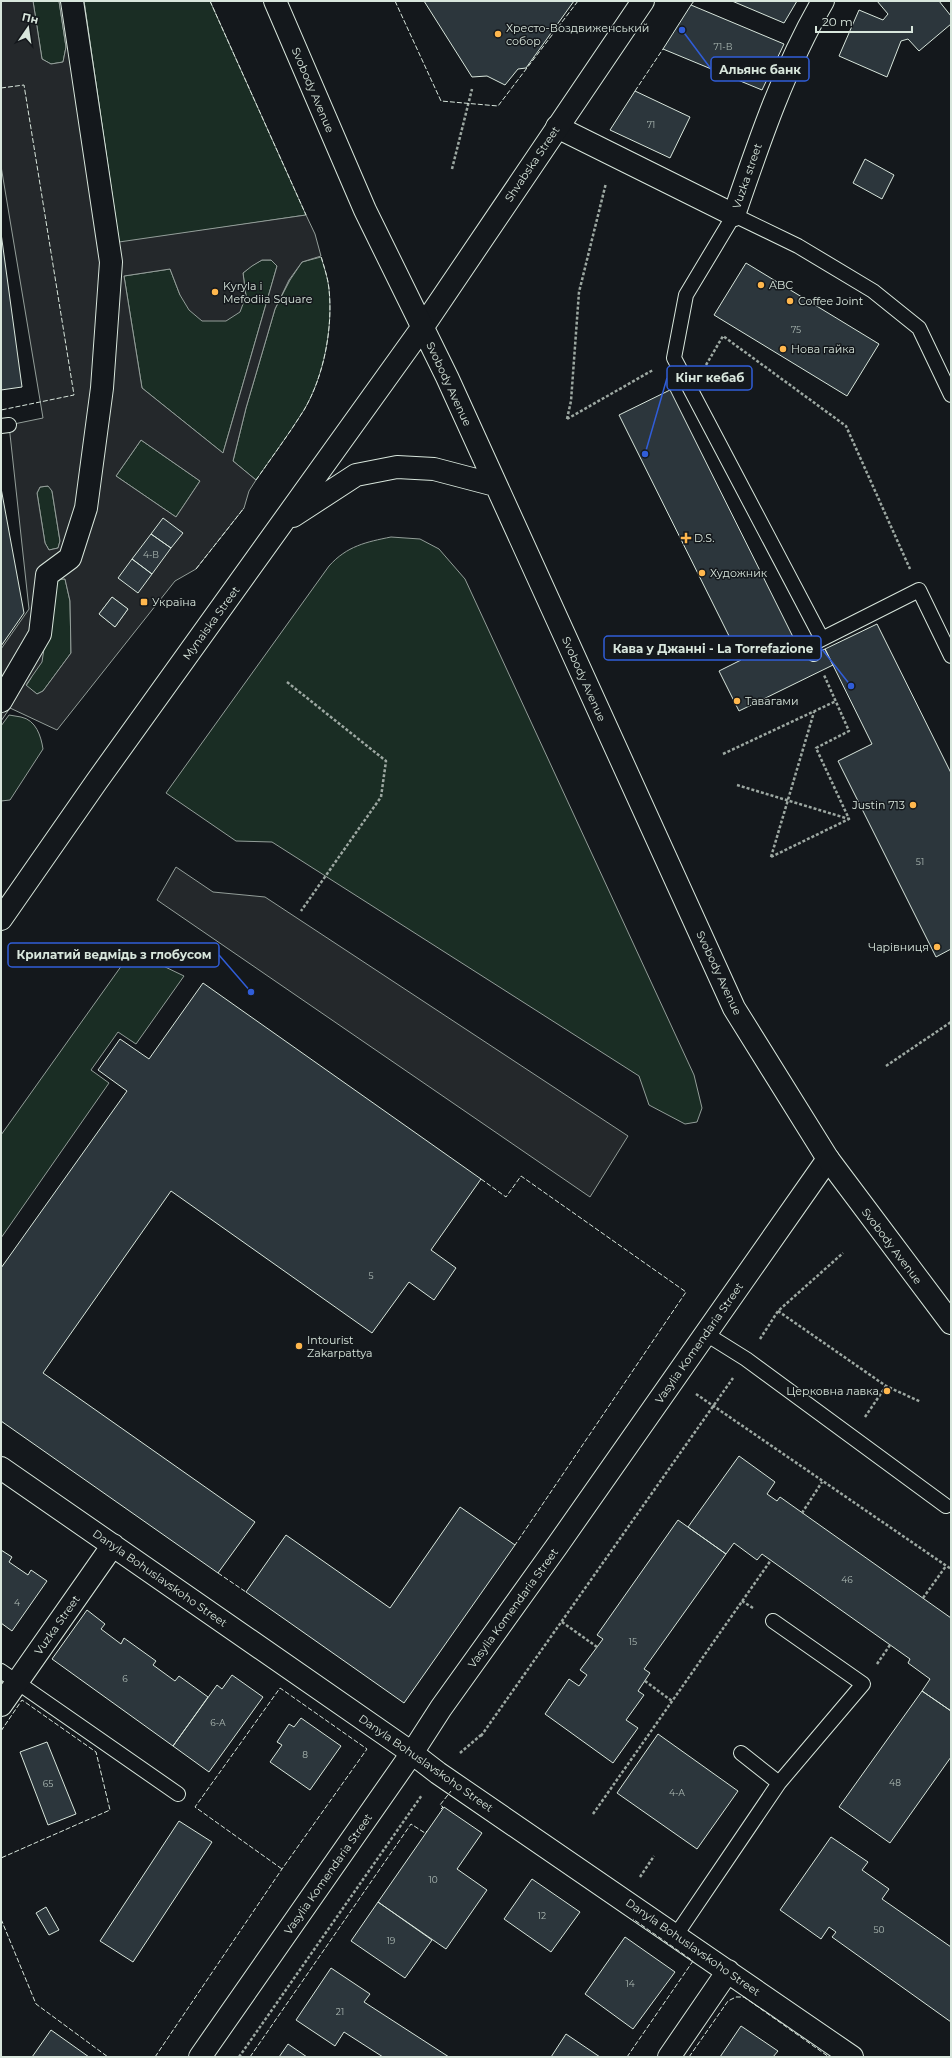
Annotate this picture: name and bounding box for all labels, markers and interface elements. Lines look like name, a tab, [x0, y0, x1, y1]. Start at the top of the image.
north arrow	[8, 8, 48, 48]
scale bar	[816, 8, 912, 34]
text: Пн	[21, 10, 40, 27]
text: 20 m	[822, 14, 853, 29]
place label: Хресто-Воздвиженський собор	[506, 21, 649, 48]
marker: Хресто-Воздвиженський собор	[493, 29, 503, 39]
house number: 71-В	[714, 41, 733, 52]
street label: Svobody Avenue	[289, 45, 337, 135]
callout: Альянс банк	[711, 57, 809, 81]
text: Альянс банк	[719, 62, 801, 77]
house number: 71	[647, 119, 655, 130]
street label: Shvabska Street	[502, 123, 563, 204]
street label: Vuzka street	[729, 141, 765, 210]
place label: ABC	[769, 278, 793, 292]
place label: Kyryla i Mefodiia Square	[223, 279, 313, 306]
marker: ABC	[756, 280, 766, 290]
marker: Kyryla i Mefodiia Square	[210, 287, 220, 297]
place label: Coffee Joint	[798, 294, 864, 308]
marker: Coffee Joint	[785, 296, 795, 306]
house number: 75	[791, 324, 801, 335]
street label: Svobody Avenue	[423, 340, 475, 429]
place label: Нова гайка	[791, 342, 855, 356]
marker: Нова гайка	[778, 344, 788, 354]
callout: Кінг кебаб	[667, 366, 752, 390]
text: Кінг кебаб	[676, 370, 744, 385]
place label: D.S.	[694, 531, 715, 545]
marker: D.S.	[681, 533, 691, 543]
house number: 4-В	[143, 549, 159, 560]
place label: Художник	[710, 566, 768, 580]
marker: Художник	[697, 568, 707, 578]
street label: Mynaiska Street	[180, 583, 243, 663]
place label: Україна	[152, 595, 196, 609]
marker: Україна	[139, 597, 149, 607]
street label: Svobody Avenue	[559, 634, 609, 724]
callout: Кава у Джанні - La Torrefazione	[604, 636, 821, 660]
text: Кава у Джанні - La Torrefazione	[613, 641, 814, 656]
place label: Тавагами	[745, 694, 799, 708]
marker: Тавагами	[732, 696, 742, 706]
place label: Justin 713	[851, 798, 905, 812]
marker: Justin 713	[908, 800, 918, 810]
house number: 51	[916, 856, 924, 867]
street label: Svobody Avenue	[693, 929, 745, 1018]
place label: Чарівниця	[868, 940, 929, 954]
marker: Чарівниця	[932, 942, 942, 952]
callout: Крилатий ведмідь з глобусом	[8, 943, 219, 967]
text: Крилатий ведмідь з глобусом	[16, 947, 212, 962]
street label: Svobody Avenue	[859, 1205, 925, 1287]
house number: 5	[368, 1270, 374, 1281]
street label: Vasylia Komendaria Street	[652, 1279, 746, 1406]
place label: Intourist Zakarpattya	[307, 1333, 372, 1360]
marker: Intourist Zakarpattya	[294, 1341, 304, 1351]
place label: Церковна лавка	[786, 1384, 879, 1398]
marker: Церковна лавка	[882, 1386, 892, 1396]
street label: Danyla Bohuslavskoho Street	[90, 1526, 230, 1630]
street label: Vasylia Komendaria Street	[465, 1545, 561, 1670]
house number: 46	[841, 1574, 853, 1585]
street label: Vuzka Street	[31, 1592, 83, 1657]
house number: 4	[14, 1597, 20, 1608]
house number: 15	[629, 1636, 637, 1647]
house number: 6	[122, 1673, 128, 1684]
street label: Danyla Bohuslavskoho Street	[356, 1711, 496, 1815]
house number: 6-А	[210, 1717, 226, 1728]
house number: 8	[302, 1749, 308, 1760]
house number: 48	[889, 1777, 901, 1788]
house number: 65	[43, 1778, 53, 1789]
house number: 4-А	[669, 1787, 685, 1798]
street label: Vasylia Komendaria Street	[281, 1810, 375, 1937]
house number: 10	[428, 1874, 438, 1885]
street label: Danyla Bohuslavskoho Street	[623, 1895, 763, 1999]
house number: 12	[538, 1910, 546, 1921]
house number: 50	[873, 1924, 885, 1935]
house number: 19	[387, 1935, 396, 1946]
house number: 14	[625, 1978, 635, 1989]
house number: 21	[336, 2006, 344, 2017]

